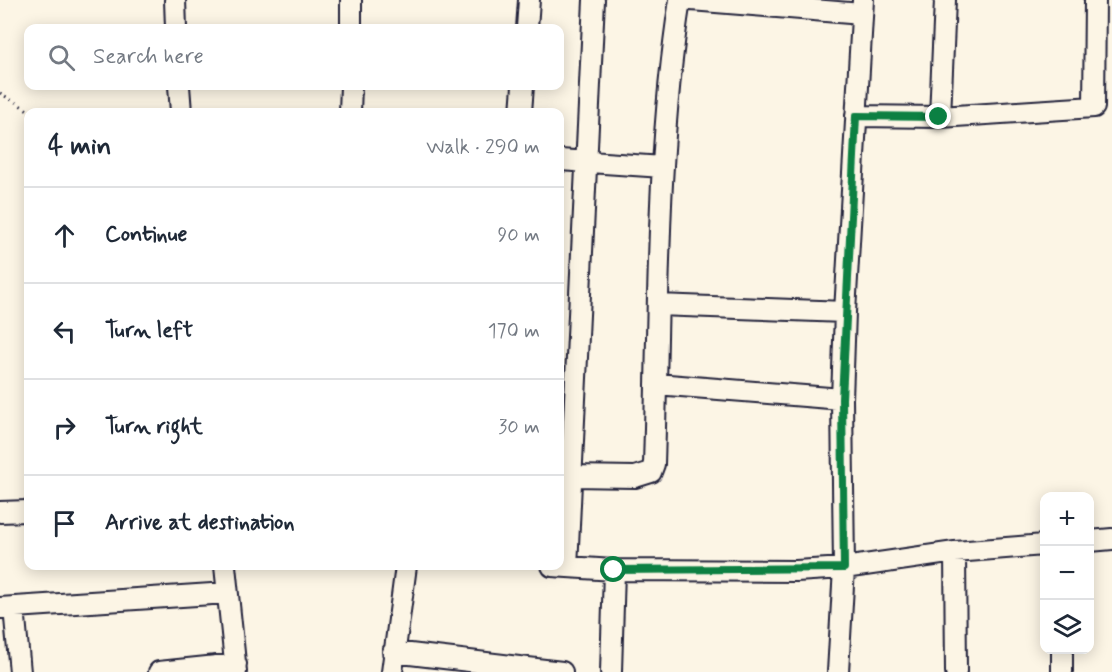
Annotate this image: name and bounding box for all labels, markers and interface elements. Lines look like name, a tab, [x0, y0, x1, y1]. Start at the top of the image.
search box	[24, 24, 564, 90]
icon: search	[45, 41, 78, 74]
text: Search here	[93, 43, 204, 71]
route end	[925, 103, 951, 129]
text: 4 min	[48, 130, 111, 164]
text: Walk · 290 m	[426, 134, 540, 161]
icon: ahead	[48, 219, 81, 252]
text: Continue	[105, 221, 187, 249]
text: 90 m	[497, 222, 540, 249]
icon: left	[48, 315, 81, 348]
text: Turn left	[105, 317, 193, 345]
text: 170 m	[488, 318, 540, 345]
icon: right	[48, 411, 81, 444]
text: Turn right	[105, 413, 203, 441]
text: 30 m	[498, 414, 540, 441]
map controls	[1040, 492, 1094, 654]
button: +	[1040, 492, 1094, 546]
icon: arrive	[48, 507, 81, 540]
text: Arrive at destination	[105, 509, 295, 537]
button: −	[1040, 546, 1094, 600]
route start	[600, 556, 626, 582]
button: layers	[1040, 600, 1094, 654]

